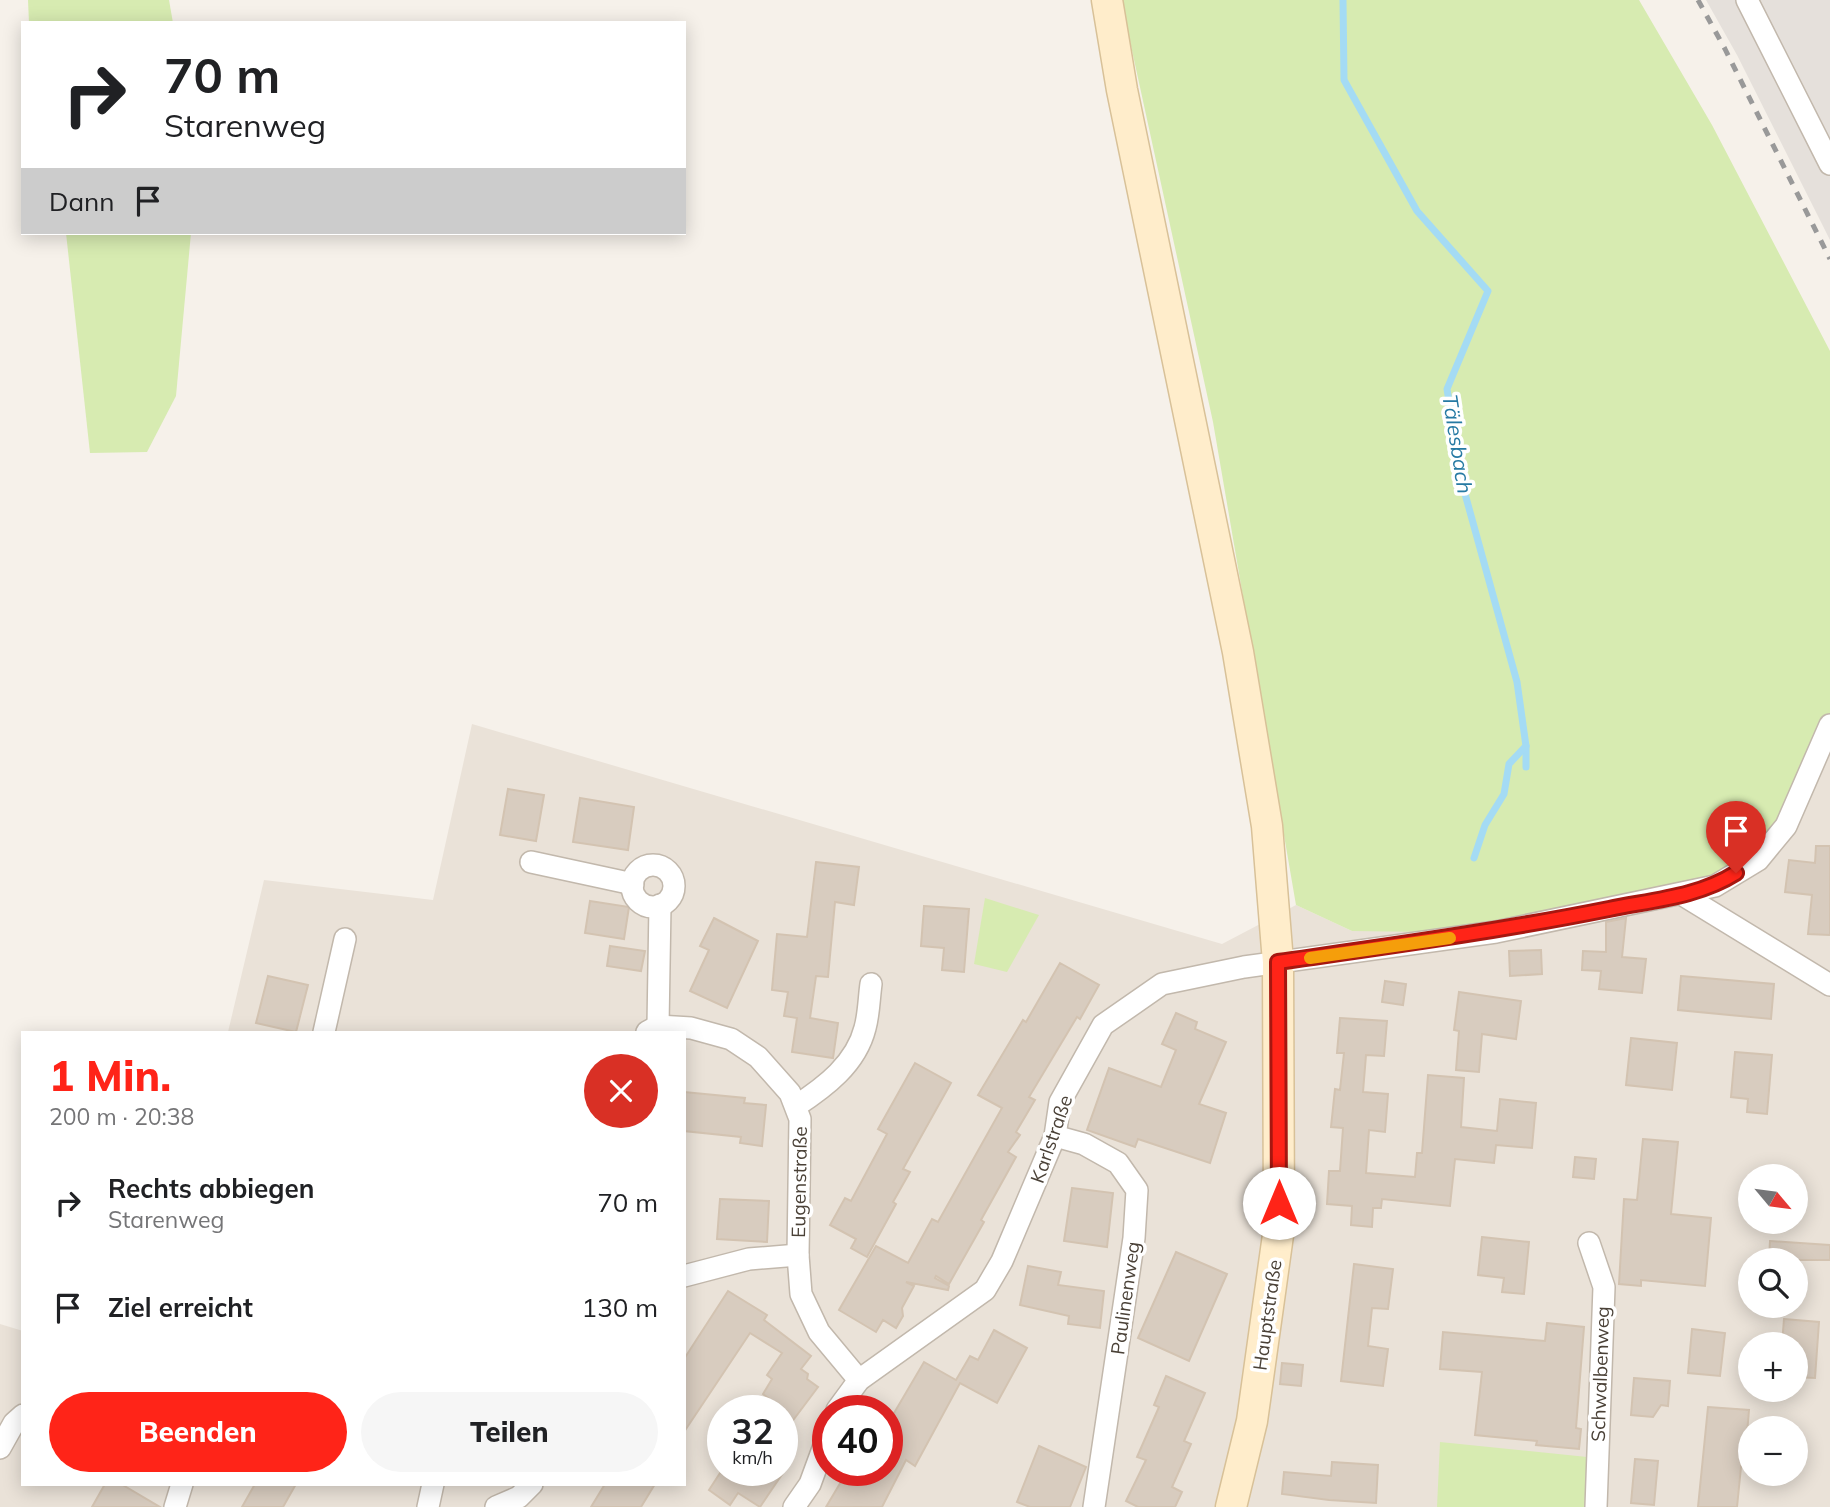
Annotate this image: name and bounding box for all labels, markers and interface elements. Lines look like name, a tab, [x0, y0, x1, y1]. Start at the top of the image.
text: 70 m	[164, 44, 280, 105]
icon: right	[49, 49, 140, 140]
text: Starenweg	[164, 105, 326, 145]
icon: arrive	[129, 182, 167, 220]
text: Dann	[49, 185, 115, 218]
water label: Tälesbach	[1437, 393, 1479, 495]
pin	[1706, 801, 1766, 873]
icon: arrive	[1717, 812, 1755, 850]
text: 1 Min.	[49, 1049, 171, 1102]
button: close	[584, 1054, 658, 1128]
street label: Karlstraße	[1025, 1092, 1077, 1186]
text: 200 m · 20:38	[49, 1102, 194, 1131]
street label: Eugenstraße	[786, 1126, 812, 1238]
north arrow	[1738, 1164, 1808, 1234]
map controls	[1738, 1164, 1808, 1486]
position arrow	[1242, 1166, 1316, 1240]
text: Rechts abbiegen	[108, 1172, 314, 1205]
icon: right	[49, 1184, 87, 1222]
text: 70 m	[597, 1186, 658, 1219]
text: Starenweg	[108, 1205, 224, 1234]
street label: Paulinenweg	[1105, 1240, 1145, 1356]
button: search	[1738, 1248, 1808, 1318]
street label: Hauptstraße	[1247, 1258, 1287, 1372]
icon: arrive	[49, 1289, 87, 1327]
text: Ziel erreicht	[108, 1291, 253, 1324]
text: 130 m	[582, 1291, 658, 1324]
street label: Schwalbenweg	[1586, 1306, 1614, 1442]
button: +	[1738, 1332, 1808, 1402]
button: Beenden	[49, 1392, 347, 1472]
button: Teilen	[361, 1392, 658, 1472]
speed limit sign: 40	[812, 1395, 903, 1486]
text: 32	[731, 1409, 774, 1453]
button: −	[1738, 1416, 1808, 1486]
text: km/h	[732, 1446, 773, 1469]

